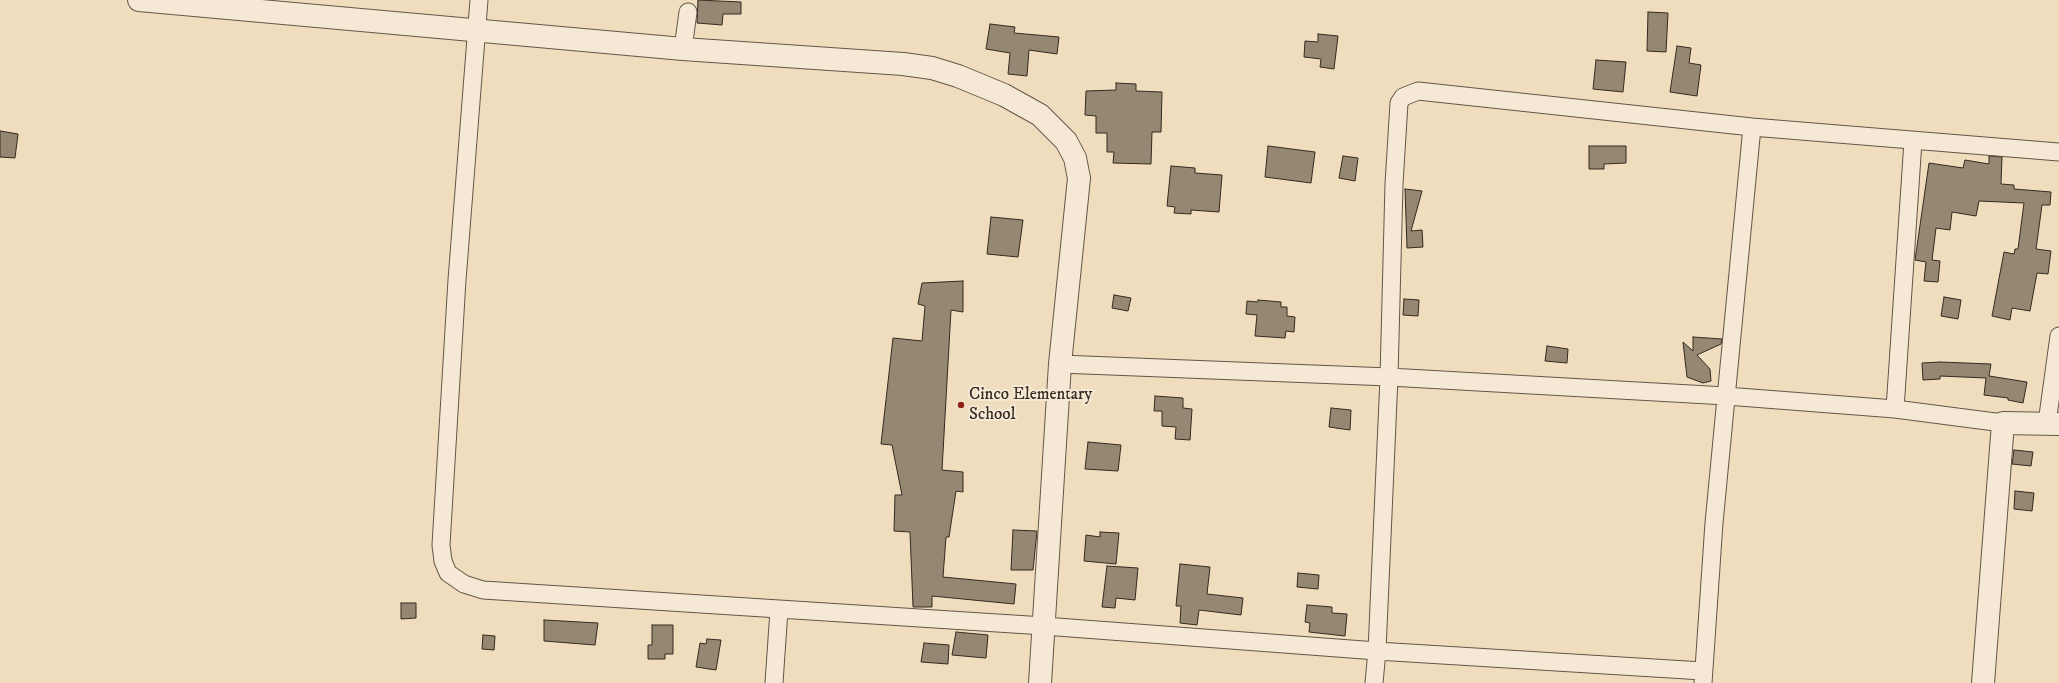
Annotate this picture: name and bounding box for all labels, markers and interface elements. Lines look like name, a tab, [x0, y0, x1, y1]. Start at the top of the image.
place label: Cinco Elementary School	[969, 385, 1092, 425]
marker: Cinco Elementary School	[956, 400, 966, 410]

